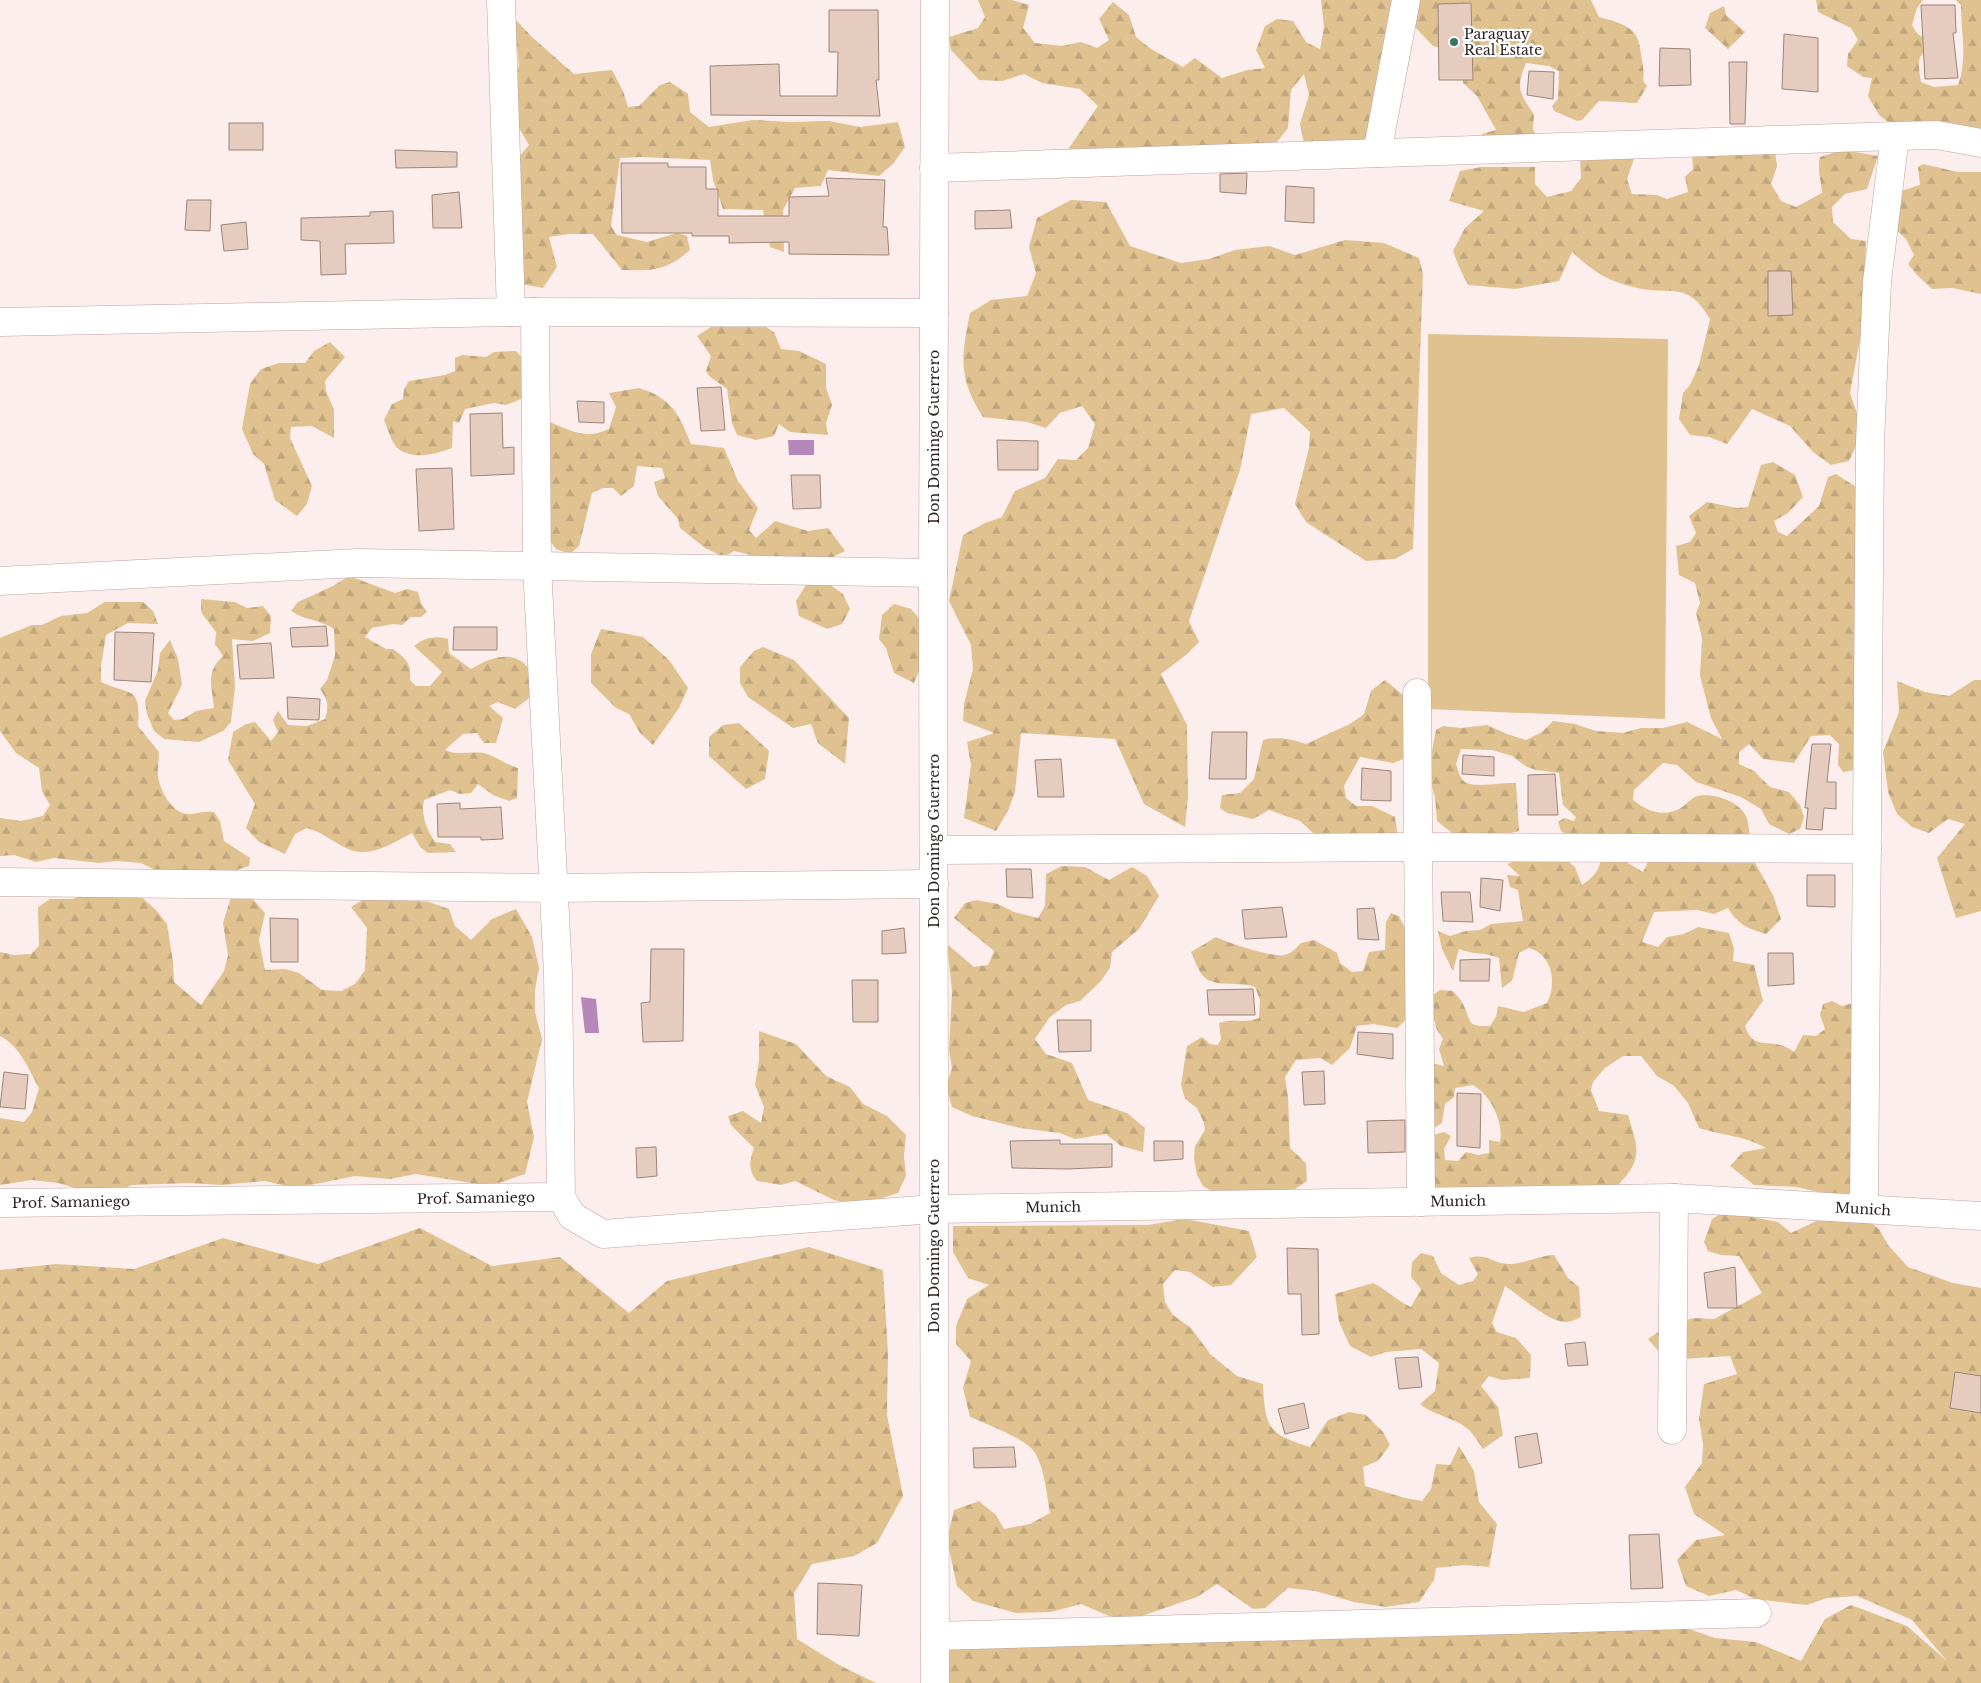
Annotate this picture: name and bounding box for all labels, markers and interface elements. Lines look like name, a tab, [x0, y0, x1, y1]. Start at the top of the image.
place label: Paraguay Real Estate	[1464, 25, 1542, 59]
marker: Paraguay Real Estate	[1448, 36, 1460, 48]
street label: Don Domingo Guerrero	[925, 350, 943, 524]
street label: Don Domingo Guerrero	[925, 754, 943, 928]
street label: Don Domingo Guerrero	[925, 1159, 943, 1333]
street label: Prof. Samaniego	[417, 1188, 535, 1208]
street label: Prof. Samaniego	[12, 1192, 130, 1212]
street label: Munich	[1430, 1192, 1486, 1210]
street label: Munich	[1025, 1198, 1081, 1216]
street label: Munich	[1835, 1199, 1892, 1219]

